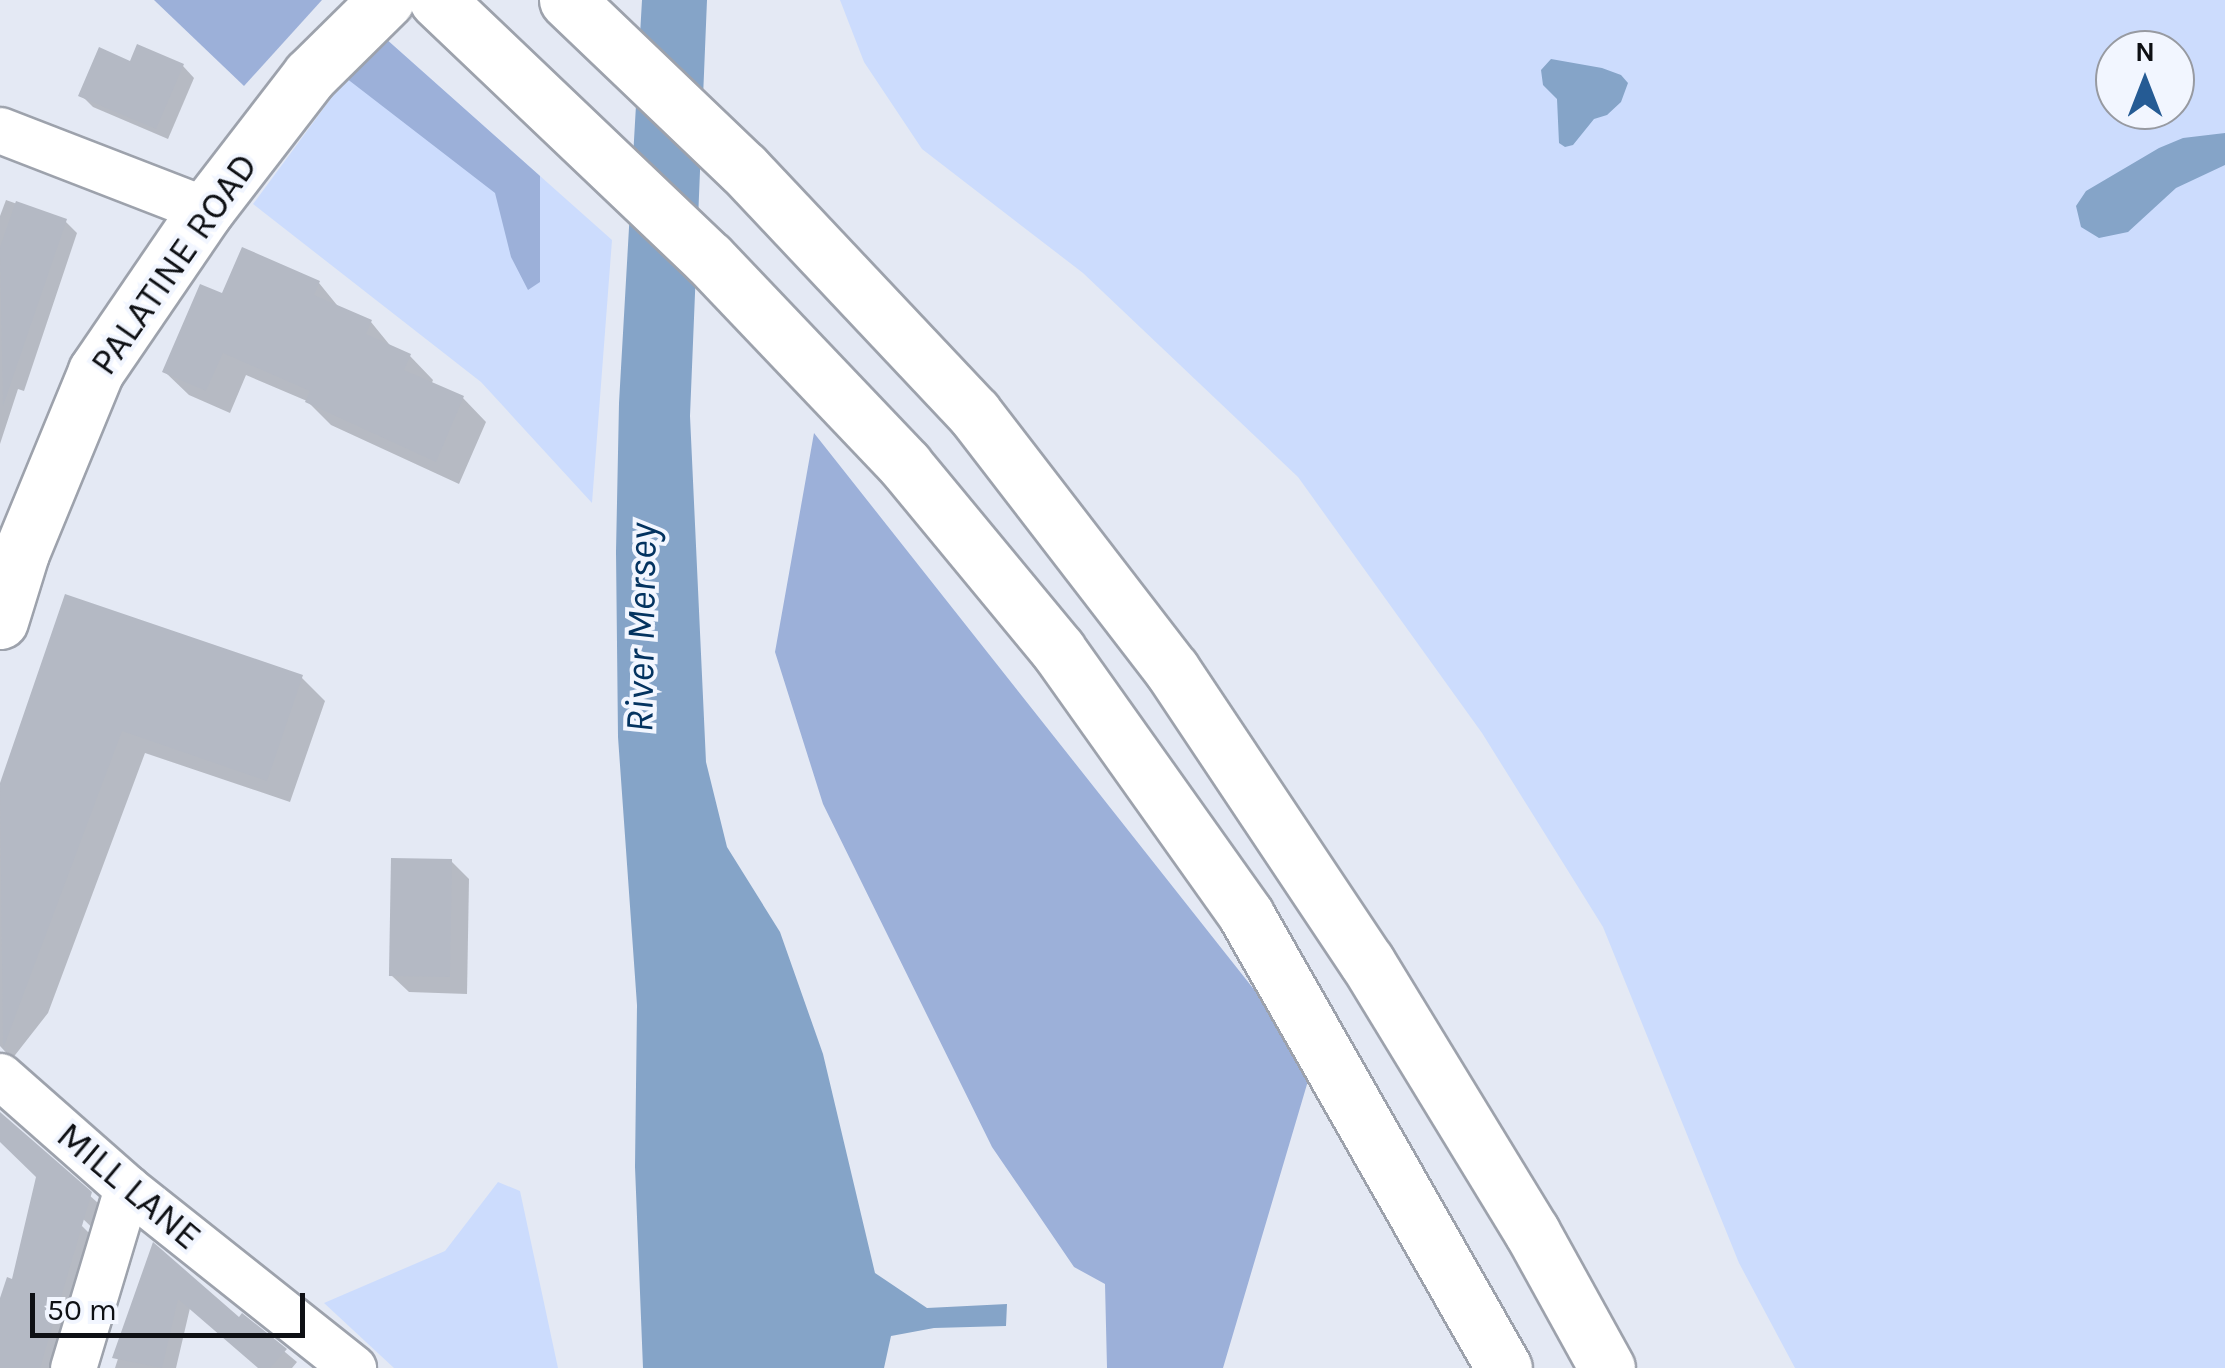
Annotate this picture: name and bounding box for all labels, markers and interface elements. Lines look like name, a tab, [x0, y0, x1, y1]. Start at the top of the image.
north arrow	[2095, 30, 2195, 130]
text: N	[2135, 35, 2155, 68]
street label: PALATINE ROAD	[81, 144, 267, 384]
water label: River Mersey	[615, 523, 667, 733]
street label: MILL LANE	[48, 1113, 210, 1259]
scale bar	[35, 1273, 310, 1335]
text: 50 m	[47, 1292, 117, 1328]

